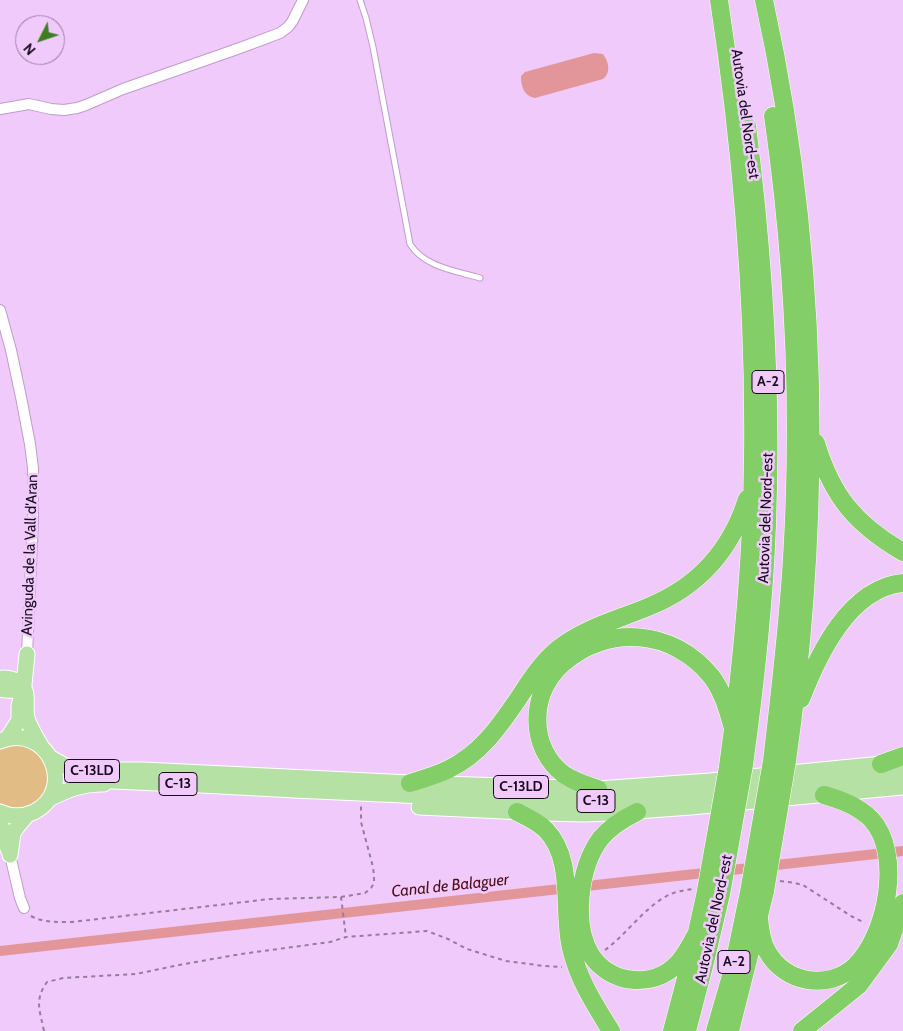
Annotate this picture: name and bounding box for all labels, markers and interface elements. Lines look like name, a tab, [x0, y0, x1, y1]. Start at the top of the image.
north arrow	[15, 15, 65, 65]
text: N	[19, 40, 39, 59]
street label: Autovia del Nord-est	[727, 48, 763, 180]
road number: A-2	[752, 371, 784, 394]
street label: Autovia del Nord-est	[755, 452, 777, 584]
street label: Avinguda de la Vall d'Aran	[18, 474, 42, 636]
road number: C-13LD	[64, 759, 120, 782]
road number: C-13	[159, 772, 197, 796]
road number: C-13LD	[494, 776, 548, 799]
road number: C-13	[577, 789, 615, 812]
street label: Autovia del Nord-est	[692, 853, 736, 985]
water label: Canal de Balaguer	[390, 870, 510, 902]
road number: A-2	[718, 950, 750, 974]

